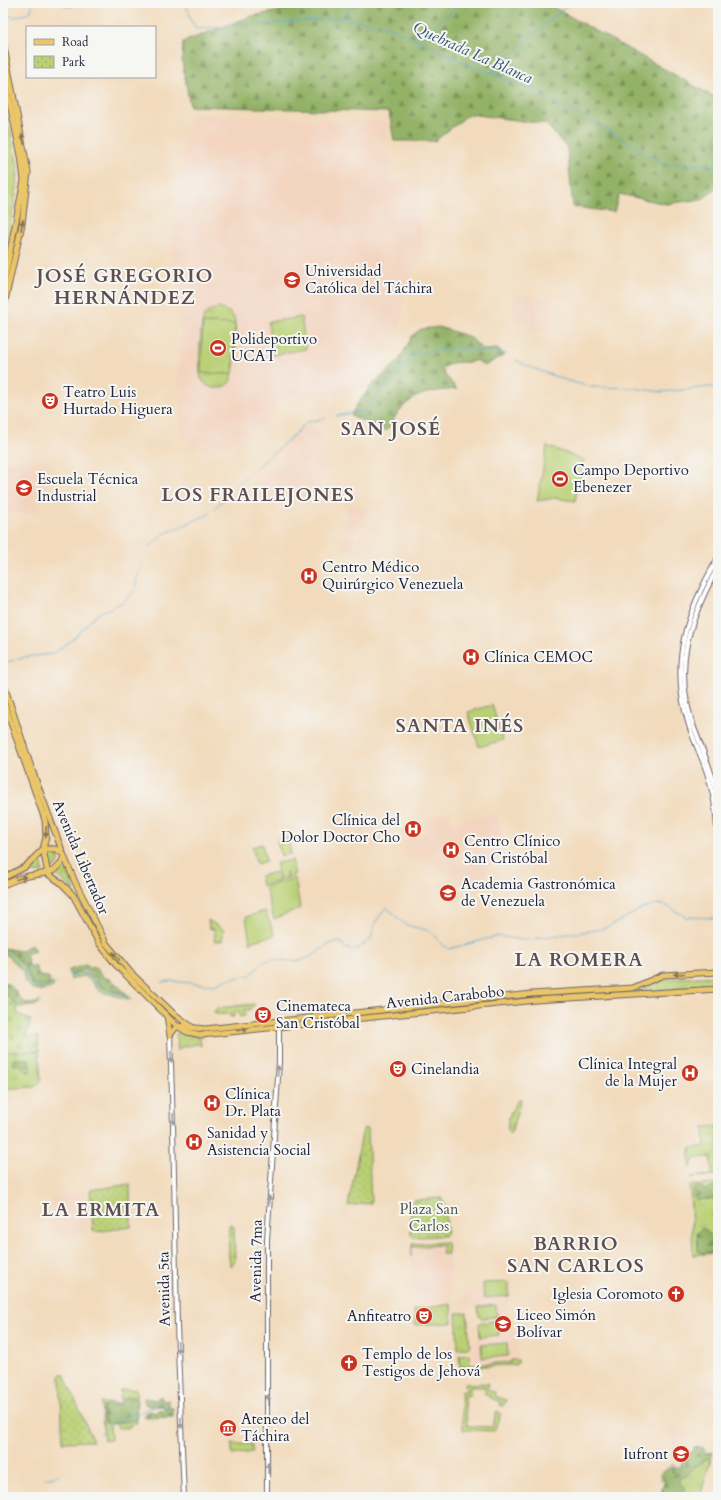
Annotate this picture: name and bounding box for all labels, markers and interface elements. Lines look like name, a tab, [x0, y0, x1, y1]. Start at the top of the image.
water label: Quebrada La Blanca	[409, 17, 536, 89]
legend	[26, 26, 156, 78]
text: Road	[62, 34, 89, 50]
text: Park	[62, 54, 86, 70]
one-way arrow	[19, 133, 25, 145]
one-way arrow	[19, 219, 25, 231]
place label: Universidad Católica del Táchira	[305, 261, 433, 298]
district label: JOSÉ GREGORIO HERNÁNDEZ	[34, 263, 213, 311]
school or university icon: Universidad Católica del Táchira	[282, 270, 302, 290]
place label: Polideportivo UCAT	[231, 329, 317, 366]
sports icon: Polideportivo UCAT	[208, 338, 228, 358]
place label: Teatro Luis Hurtado Higuera	[63, 382, 173, 419]
theatre icon: Teatro Luis Hurtado Higuera	[40, 391, 60, 411]
district label: SAN JOSÉ	[341, 416, 441, 442]
place label: Campo Deportivo Ebenezer	[573, 460, 689, 497]
place label: Escuela Técnica Industrial	[37, 469, 139, 506]
sports icon: Campo Deportivo Ebenezer	[550, 469, 570, 489]
school or university icon: Escuela Técnica Industrial	[14, 478, 34, 498]
district label: LOS FRAILEJONES	[161, 482, 355, 508]
place label: Centro Médico Quirúrgico Venezuela	[322, 557, 464, 594]
hospital icon: Centro Médico Quirúrgico Venezuela	[299, 566, 319, 586]
hospital icon: Clínica CEMOC	[461, 647, 481, 667]
place label: Clínica CEMOC	[484, 647, 593, 667]
district label: SANTA INÉS	[396, 713, 524, 739]
street label: Avenida Libertador	[48, 797, 114, 918]
place label: Clínica del Dolor Doctor Cho	[281, 810, 400, 847]
hospital icon: Clínica del Dolor Doctor Cho	[403, 819, 423, 839]
one-way arrow	[43, 826, 49, 839]
place label: Centro Clínico San Cristóbal	[464, 831, 560, 868]
hospital icon: Centro Clínico San Cristóbal	[441, 840, 461, 860]
place label: Academia Gastronómica de Venezuela	[461, 874, 616, 911]
one-way arrow	[15, 875, 27, 881]
school or university icon: Academia Gastronómica de Venezuela	[438, 883, 458, 903]
district label: LA ROMERA	[515, 947, 643, 973]
one-way arrow	[111, 951, 120, 962]
one-way arrow	[673, 971, 685, 978]
street label: Avenida Carabobo	[385, 981, 505, 1013]
place label: Cinemateca San Cristóbal	[276, 996, 360, 1033]
theatre icon: Cinemateca San Cristóbal	[253, 1005, 273, 1025]
one-way arrow	[236, 1027, 248, 1034]
one-way arrow	[168, 1051, 174, 1064]
place label: Clínica Integral de la Mujer	[578, 1054, 678, 1091]
theatre icon: Cinelandia	[388, 1059, 408, 1079]
place label: Cinelandia	[411, 1059, 480, 1079]
hospital icon: Clínica Integral de la Mujer	[680, 1063, 700, 1083]
one-way arrow	[275, 1065, 282, 1077]
place label: Clínica Dr. Plata	[225, 1084, 281, 1121]
hospital icon: Clínica Dr. Plata	[202, 1093, 222, 1113]
one-way arrow	[170, 1113, 176, 1126]
place label: Sanidad y Asistencia Social	[207, 1123, 311, 1160]
hospital icon: Sanidad y Asistencia Social	[184, 1132, 204, 1152]
one-way arrow	[266, 1194, 273, 1207]
district label: LA ERMITA	[42, 1197, 160, 1223]
park label: Plaza San Carlos	[400, 1199, 459, 1236]
street label: Avenida 7ma	[245, 1219, 267, 1303]
district label: BARRIO SAN CARLOS	[507, 1231, 645, 1279]
street label: Avenida 5ta	[153, 1251, 175, 1327]
place label: Iglesia Coromoto	[552, 1284, 663, 1304]
church icon: Iglesia Coromoto	[666, 1284, 686, 1304]
place label: Liceo Simón Bolívar	[516, 1305, 597, 1342]
place label: Anfiteatro	[347, 1306, 411, 1326]
theatre icon: Anfiteatro	[414, 1306, 434, 1326]
school or university icon: Liceo Simón Bolívar	[493, 1314, 513, 1334]
one-way arrow	[174, 1341, 181, 1353]
place label: Templo de los Testigos de Jehová	[362, 1344, 481, 1381]
church icon: Templo de los Testigos de Jehová	[339, 1353, 359, 1373]
one-way arrow	[265, 1393, 271, 1406]
place label: Ateneo del Táchira	[241, 1409, 309, 1446]
one-way arrow	[178, 1417, 185, 1429]
museum icon: Ateneo del Táchira	[218, 1418, 238, 1438]
place label: Iufront	[623, 1444, 668, 1464]
school or university icon: Iufront	[671, 1444, 691, 1464]
one-way arrow	[264, 1462, 271, 1474]

